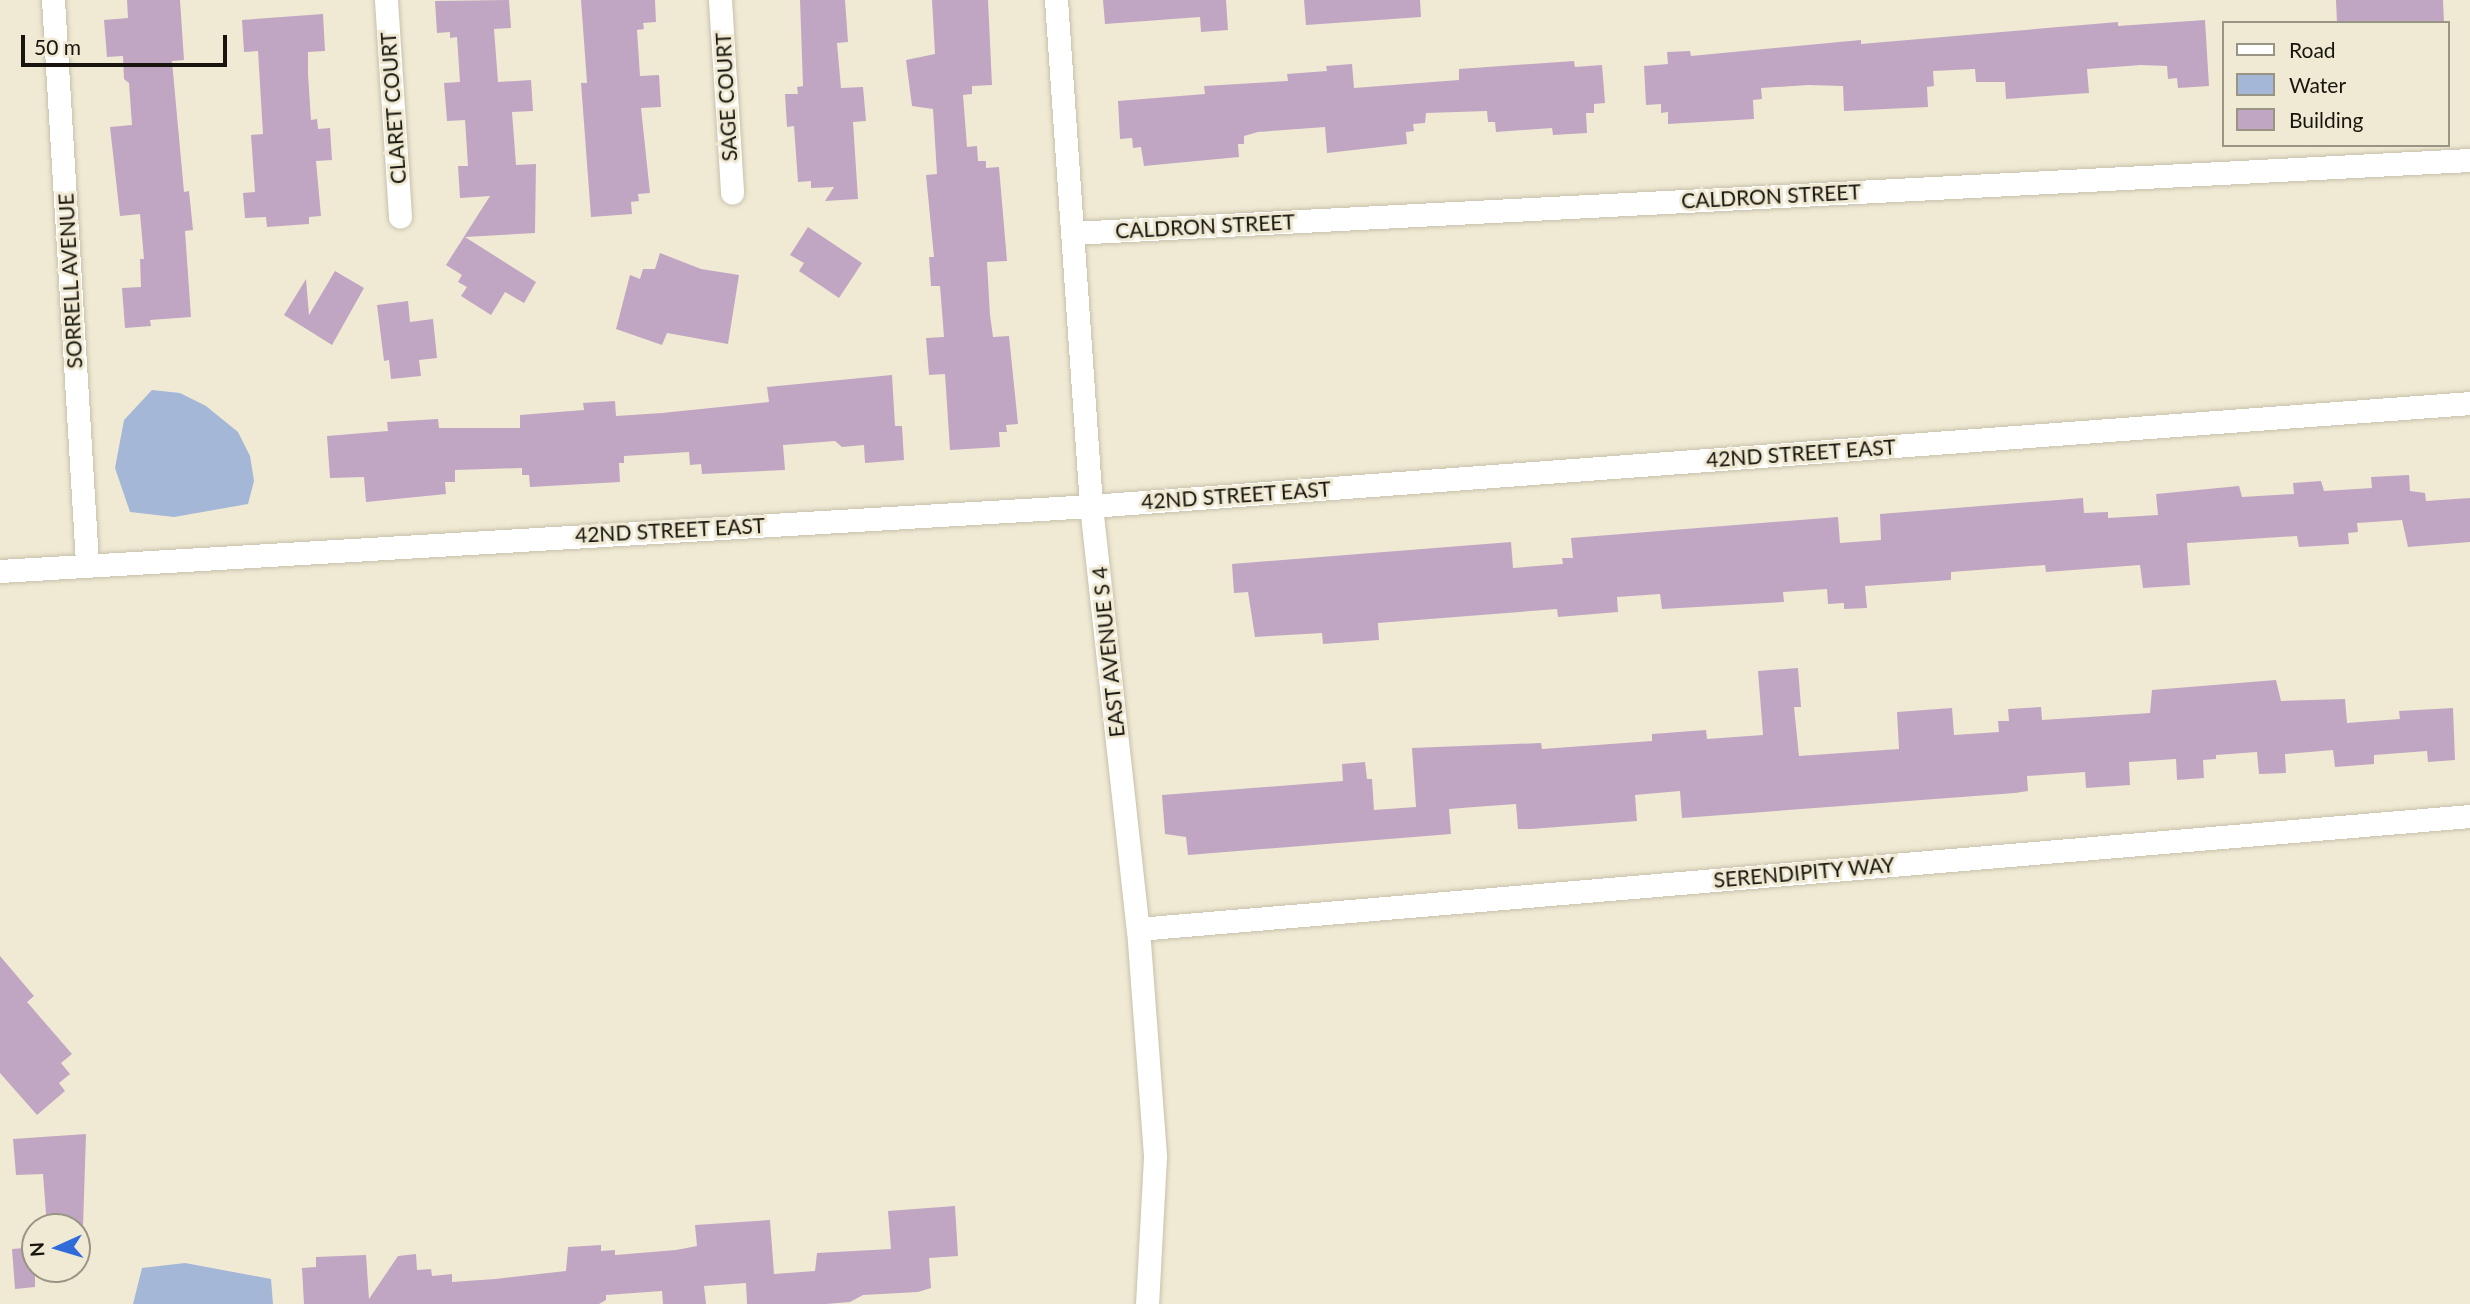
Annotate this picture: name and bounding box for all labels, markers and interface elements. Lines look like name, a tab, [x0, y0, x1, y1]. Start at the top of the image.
scale bar	[24, 21, 231, 65]
legend	[2222, 21, 2449, 147]
street label: CLARET COURT	[375, 31, 411, 185]
street label: SAGE COURT	[710, 32, 742, 162]
text: 50 m	[34, 34, 81, 59]
text: Road	[2289, 37, 2336, 62]
text: Water	[2289, 72, 2346, 97]
text: Building	[2289, 107, 2364, 132]
street label: CALDRON STREET	[1681, 179, 1861, 213]
street label: SORRELL AVENUE	[53, 192, 87, 370]
street label: CALDRON STREET	[1115, 209, 1295, 243]
street label: 42ND STREET EAST	[1705, 434, 1897, 472]
street label: 42ND STREET EAST	[1140, 476, 1332, 514]
street label: 42ND STREET EAST	[574, 512, 766, 548]
street label: EAST AVENUE S 4	[1086, 565, 1130, 739]
street label: SERENDIPITY WAY	[1712, 851, 1896, 893]
north arrow	[21, 1213, 91, 1283]
text: N	[25, 1241, 49, 1257]

